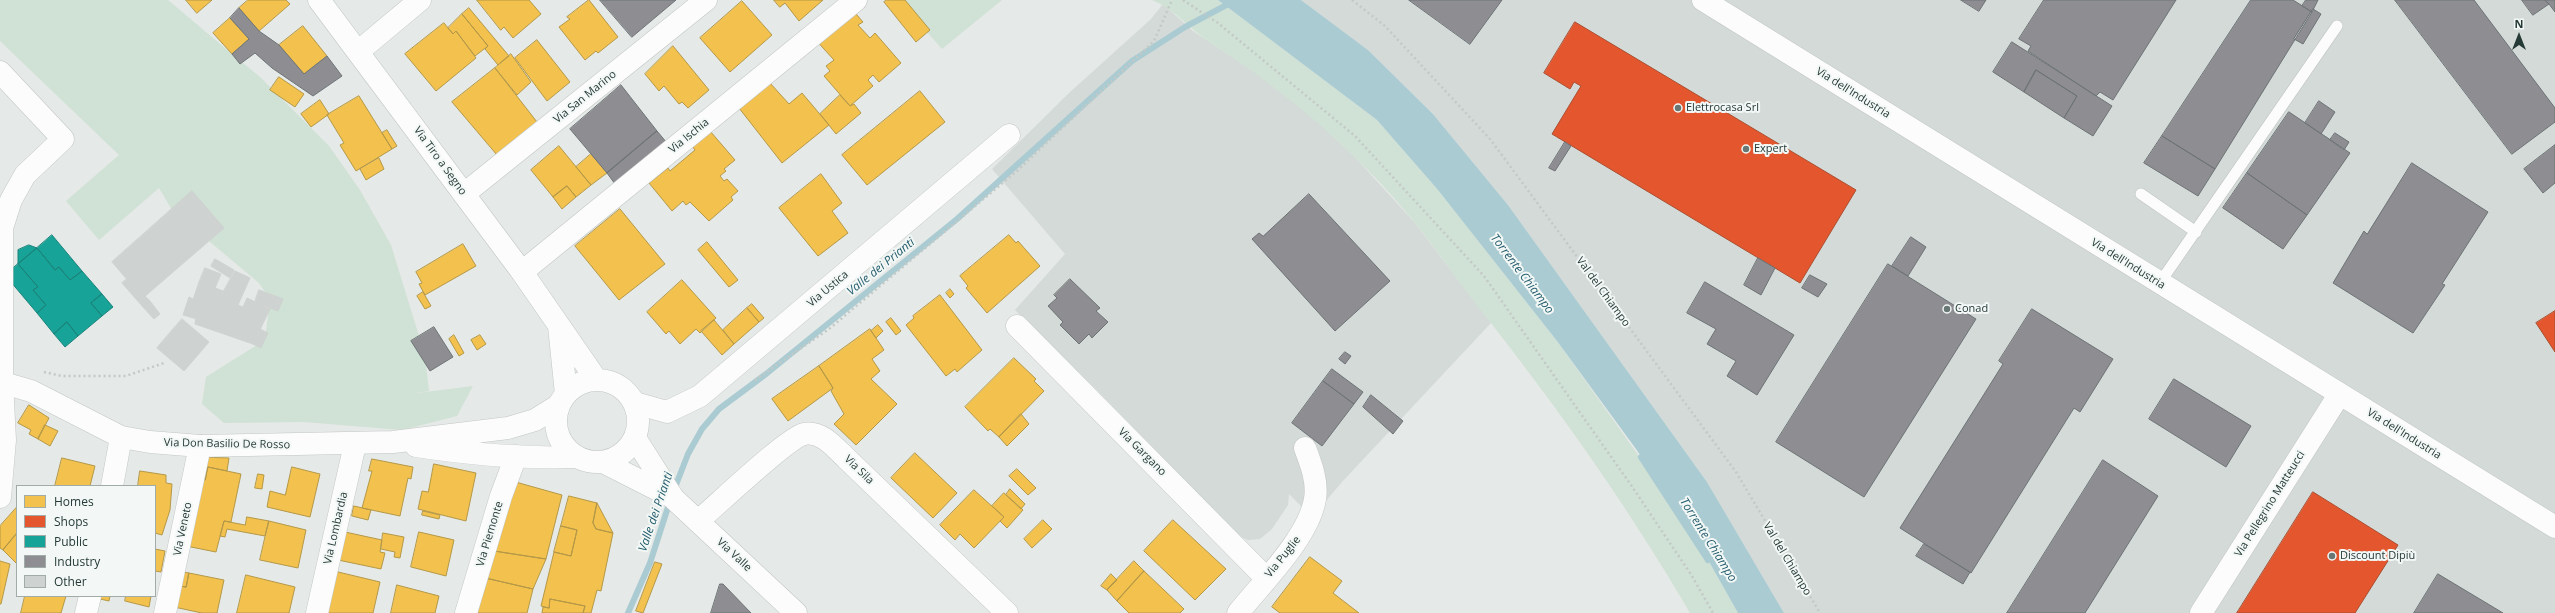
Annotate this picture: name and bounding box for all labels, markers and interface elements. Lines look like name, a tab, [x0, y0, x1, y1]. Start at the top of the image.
north arrow	[2499, 16, 2539, 56]
text: N	[2515, 16, 2523, 31]
street label: Via dell'Industria	[1813, 65, 1893, 121]
street label: Via San Marino	[551, 68, 619, 126]
place label: Elettrocasa Srl	[1686, 101, 1759, 115]
marker: Elettrocasa Srl	[1673, 103, 1683, 113]
street label: Via Ischia	[666, 116, 712, 156]
street label: Via Tiro a Segno	[411, 124, 469, 198]
place label: Expert	[1754, 142, 1787, 156]
marker: Expert	[1741, 144, 1751, 154]
water label: Torrente Chiampo	[1487, 231, 1557, 317]
water label: Valle dei Prianti	[844, 235, 918, 299]
street label: Via dell'Industria	[2088, 236, 2168, 292]
street label: Val del Chiampo	[1573, 255, 1633, 329]
street label: Via Ustica	[805, 268, 851, 310]
place label: Conad	[1955, 302, 1988, 316]
marker: Conad	[1942, 304, 1952, 314]
street label: Via dell'Industria	[2364, 406, 2444, 462]
street label: Via Gargano	[1115, 425, 1169, 479]
street label: Via Don Basilio De Rosso	[164, 436, 290, 452]
street label: Via Pellegrino Matteucci	[2232, 449, 2308, 559]
street label: Via Sila	[841, 453, 877, 487]
water label: Valle dei Prianti	[636, 470, 676, 554]
legend	[16, 485, 156, 597]
street label: Via Lombardia	[321, 491, 351, 565]
text: Homes	[54, 493, 94, 510]
water label: Torrente Chiampo	[1676, 495, 1740, 585]
street label: Via Piemonte	[474, 500, 506, 568]
street label: Via Veneto	[171, 501, 195, 557]
text: Shops	[54, 513, 88, 530]
street label: Val del Chiampo	[1760, 520, 1814, 598]
text: Public	[54, 533, 88, 550]
street label: Via Puglie	[1262, 534, 1304, 580]
street label: Via Valle	[714, 536, 754, 574]
place label: Discount Dipiù	[2340, 549, 2415, 563]
marker: Discount Dipiù	[2327, 551, 2337, 561]
text: Industry	[54, 553, 100, 570]
text: Other	[54, 573, 87, 590]

